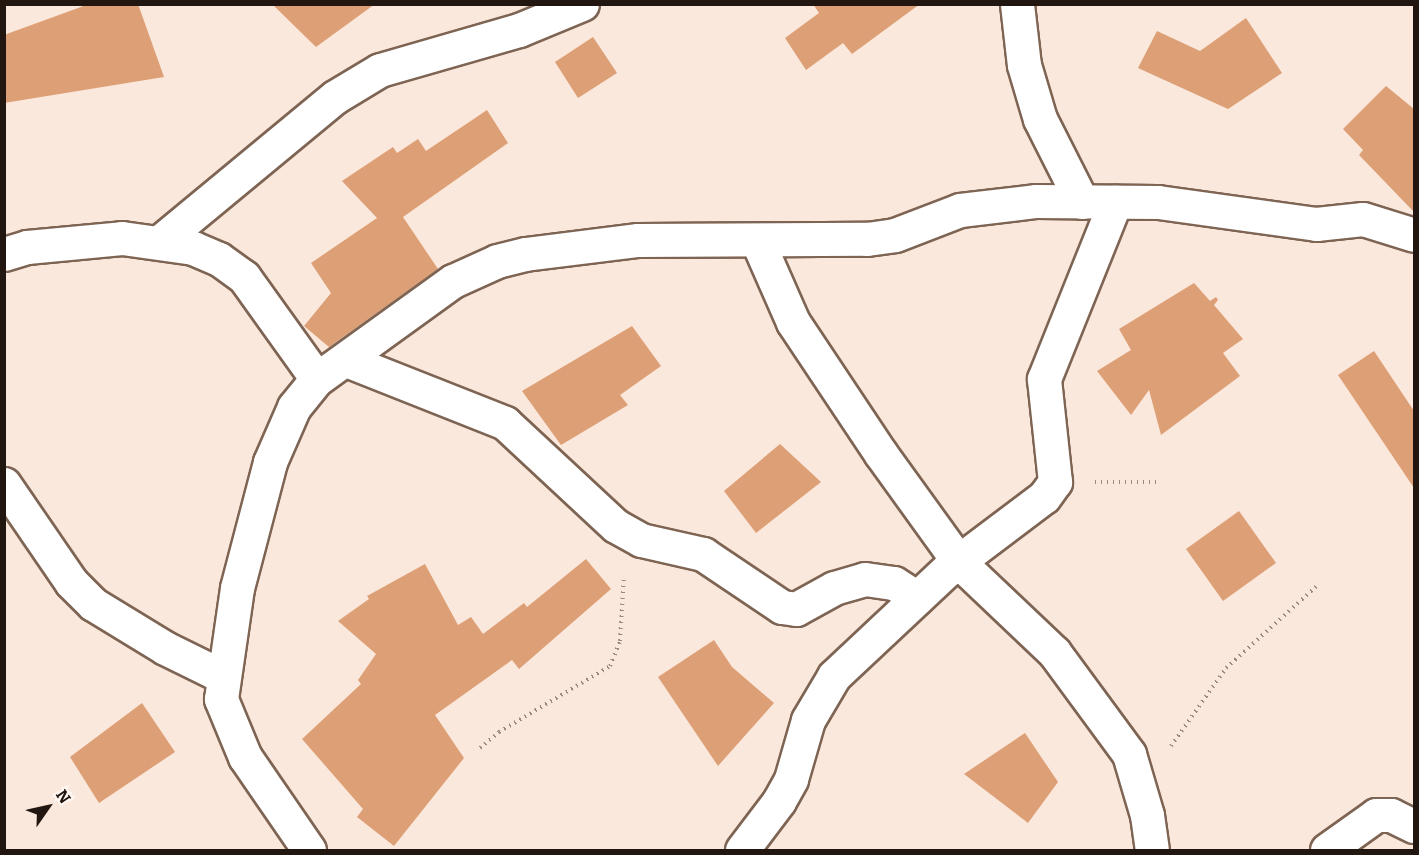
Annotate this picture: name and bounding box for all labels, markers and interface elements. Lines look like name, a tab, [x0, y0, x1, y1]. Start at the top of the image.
north arrow	[18, 777, 78, 837]
text: N	[52, 786, 75, 807]

